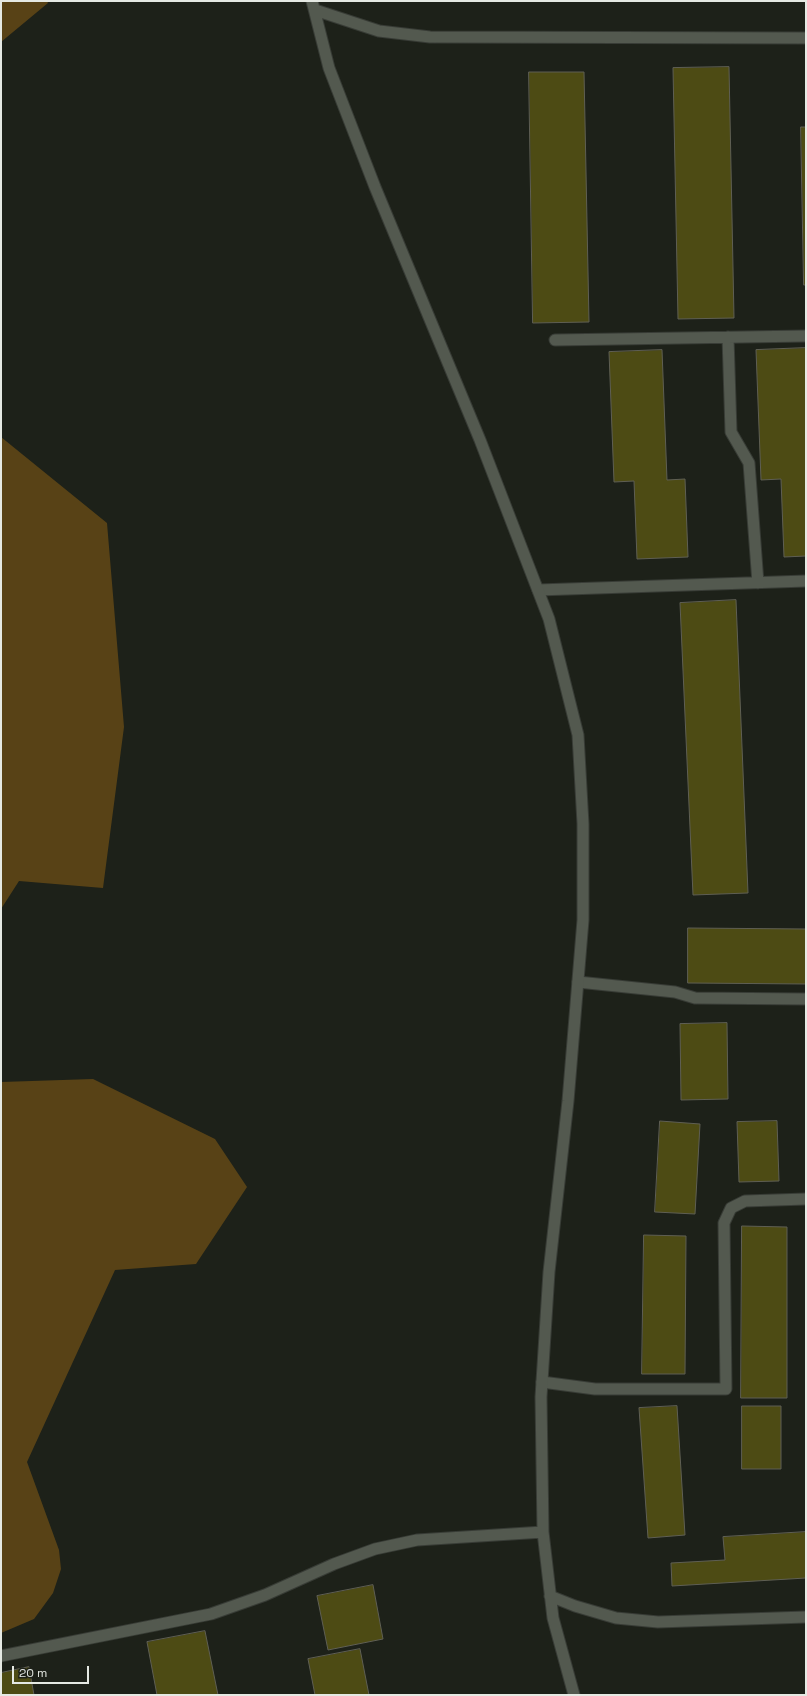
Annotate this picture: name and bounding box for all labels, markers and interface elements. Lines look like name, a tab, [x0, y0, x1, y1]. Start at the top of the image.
scale bar	[14, 1658, 91, 1684]
text: 20 m	[19, 1665, 47, 1681]

